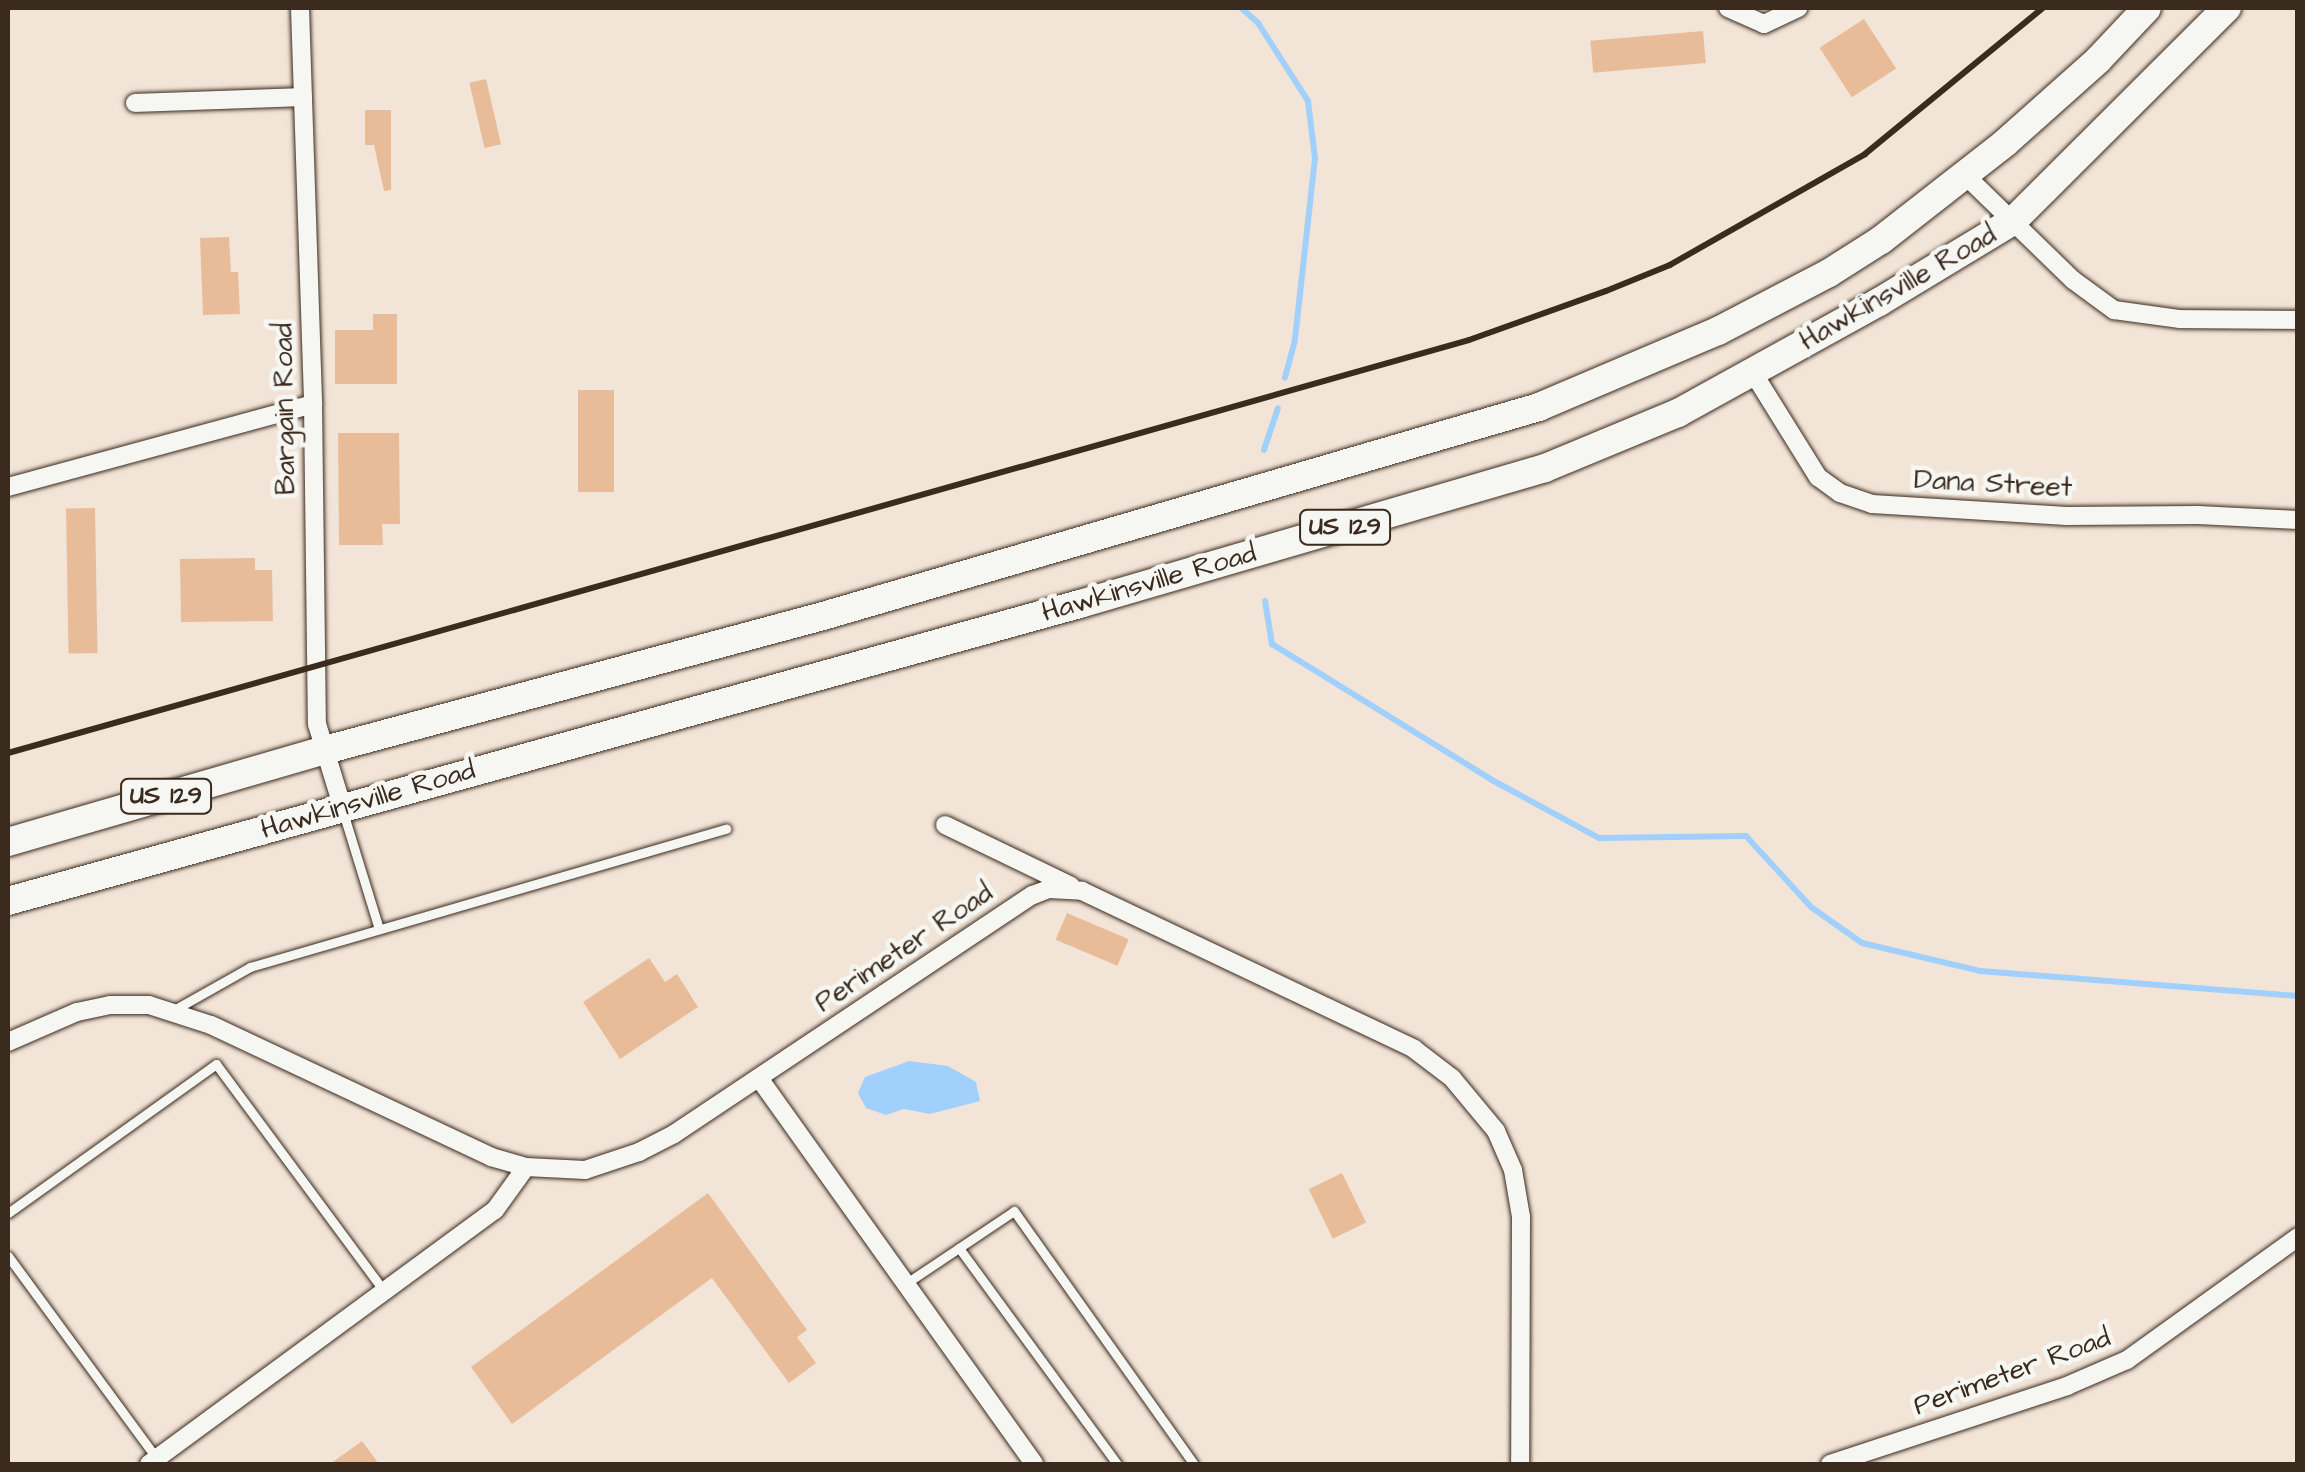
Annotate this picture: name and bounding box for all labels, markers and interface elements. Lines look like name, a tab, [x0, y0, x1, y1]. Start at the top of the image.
street label: Hawkinsville Road	[1794, 218, 2002, 358]
street label: Bargain Road	[267, 323, 303, 495]
street label: Dana Street	[1913, 463, 2073, 505]
road number: US 129	[1298, 507, 1392, 547]
street label: Hawkinsville Road	[1038, 536, 1260, 630]
street label: Hawkinsville Road	[257, 753, 479, 847]
road number: US 129	[119, 776, 214, 816]
street label: Perimeter Road	[809, 876, 999, 1020]
street label: Perimeter Road	[1909, 1321, 2115, 1423]

